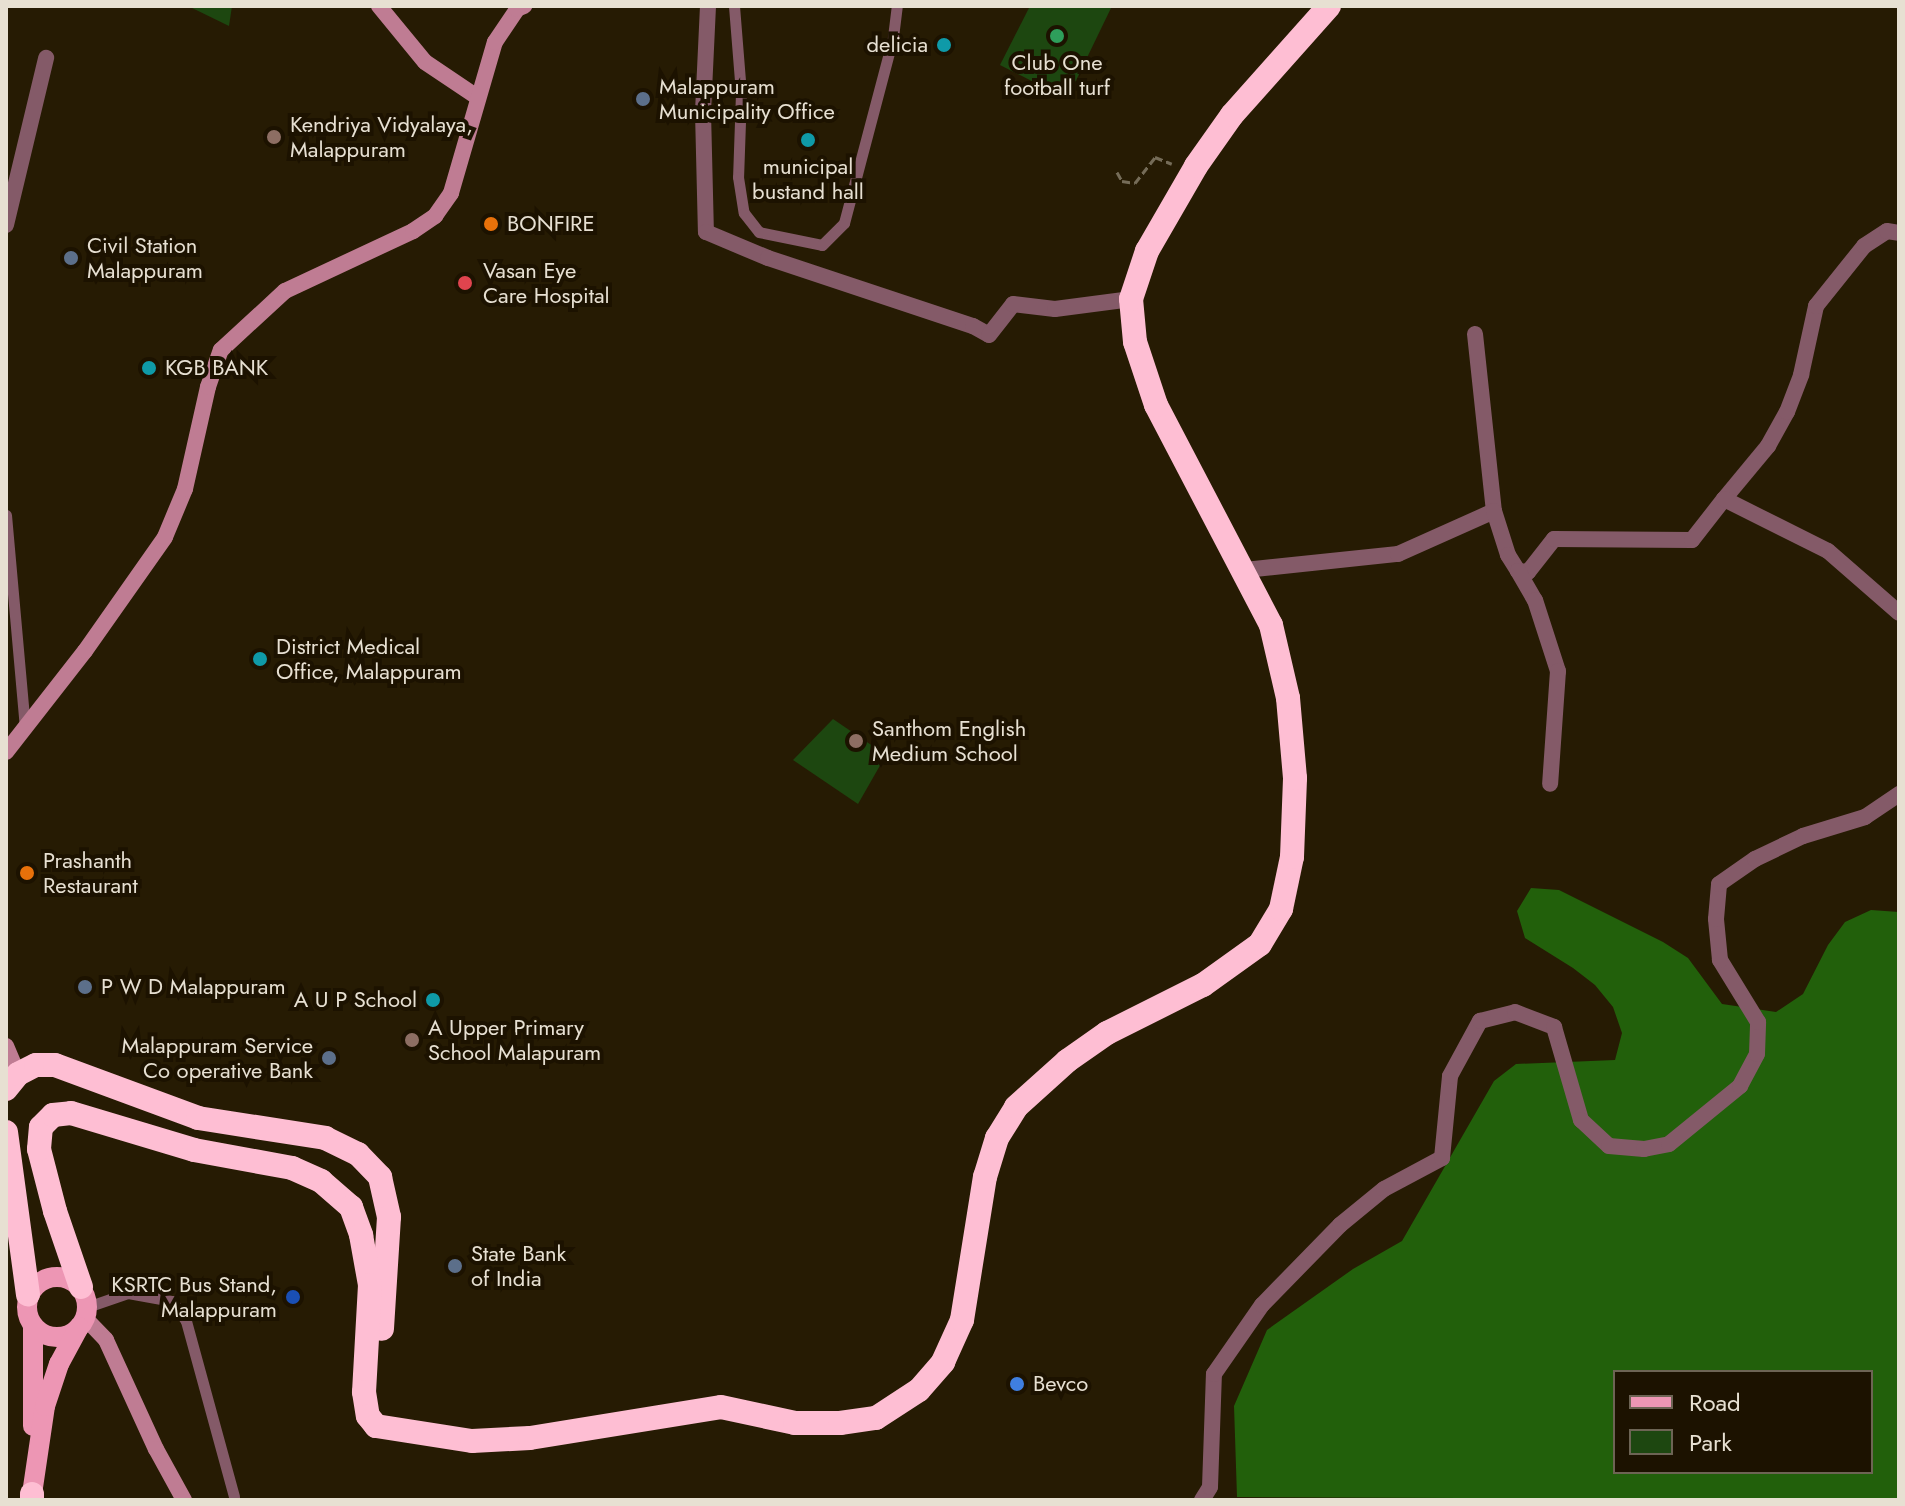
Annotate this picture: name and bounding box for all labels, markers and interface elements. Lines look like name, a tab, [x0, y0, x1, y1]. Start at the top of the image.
marker: Club One football turf	[1048, 27, 1066, 45]
place label: delicia	[867, 32, 928, 58]
marker: delicia	[935, 36, 953, 54]
place label: Club One football turf	[1004, 49, 1110, 100]
place label: Malappuram Municipality Office	[659, 73, 835, 124]
marker: Malappuram Municipality Office	[634, 90, 652, 108]
place label: Kendriya Vidyalaya, Malappuram	[290, 111, 473, 162]
marker: Kendriya Vidyalaya, Malappuram	[265, 128, 283, 146]
marker: municipal bustand hall	[799, 131, 817, 149]
place label: municipal bustand hall	[752, 153, 864, 204]
place label: BONFIRE	[507, 211, 595, 237]
marker: BONFIRE	[482, 215, 500, 233]
place label: Civil Station Malappuram	[87, 232, 203, 284]
marker: Civil Station Malappuram	[62, 249, 80, 267]
place label: Vasan Eye Care Hospital	[483, 257, 610, 308]
marker: Vasan Eye Care Hospital	[454, 272, 476, 294]
place label: KGB BANK	[165, 355, 268, 381]
marker: KGB BANK	[140, 359, 158, 377]
place label: District Medical Office, Malappuram	[276, 633, 462, 684]
marker: District Medical Office, Malappuram	[251, 650, 269, 668]
place label: Santhom English Medium School	[872, 715, 1026, 766]
marker: Santhom English Medium School	[847, 732, 865, 750]
place label: Prashanth Restaurant	[43, 847, 138, 898]
marker: Prashanth Restaurant	[18, 864, 36, 882]
place label: P W D Malappuram	[101, 974, 286, 1000]
marker: P W D Malappuram	[76, 978, 94, 996]
place label: A U P School	[294, 987, 417, 1013]
marker: A U P School	[424, 991, 442, 1009]
place label: A Upper Primary School Malapuram	[428, 1014, 601, 1066]
marker: A Upper Primary School Malapuram	[403, 1031, 421, 1049]
place label: Malappuram Service Co operative Bank	[122, 1032, 313, 1084]
marker: Malappuram Service Co operative Bank	[320, 1049, 338, 1067]
place label: State Bank of India	[471, 1240, 566, 1292]
marker: State Bank of India	[446, 1257, 464, 1275]
place label: KSRTC Bus Stand, Malappuram	[111, 1271, 277, 1322]
marker: KSRTC Bus Stand, Malappuram	[284, 1288, 302, 1306]
legend	[1613, 1370, 1873, 1474]
place label: Bevco	[1033, 1371, 1088, 1397]
marker: Bevco	[1008, 1375, 1026, 1393]
text: Road	[1689, 1385, 1741, 1420]
text: Park	[1689, 1425, 1732, 1460]

